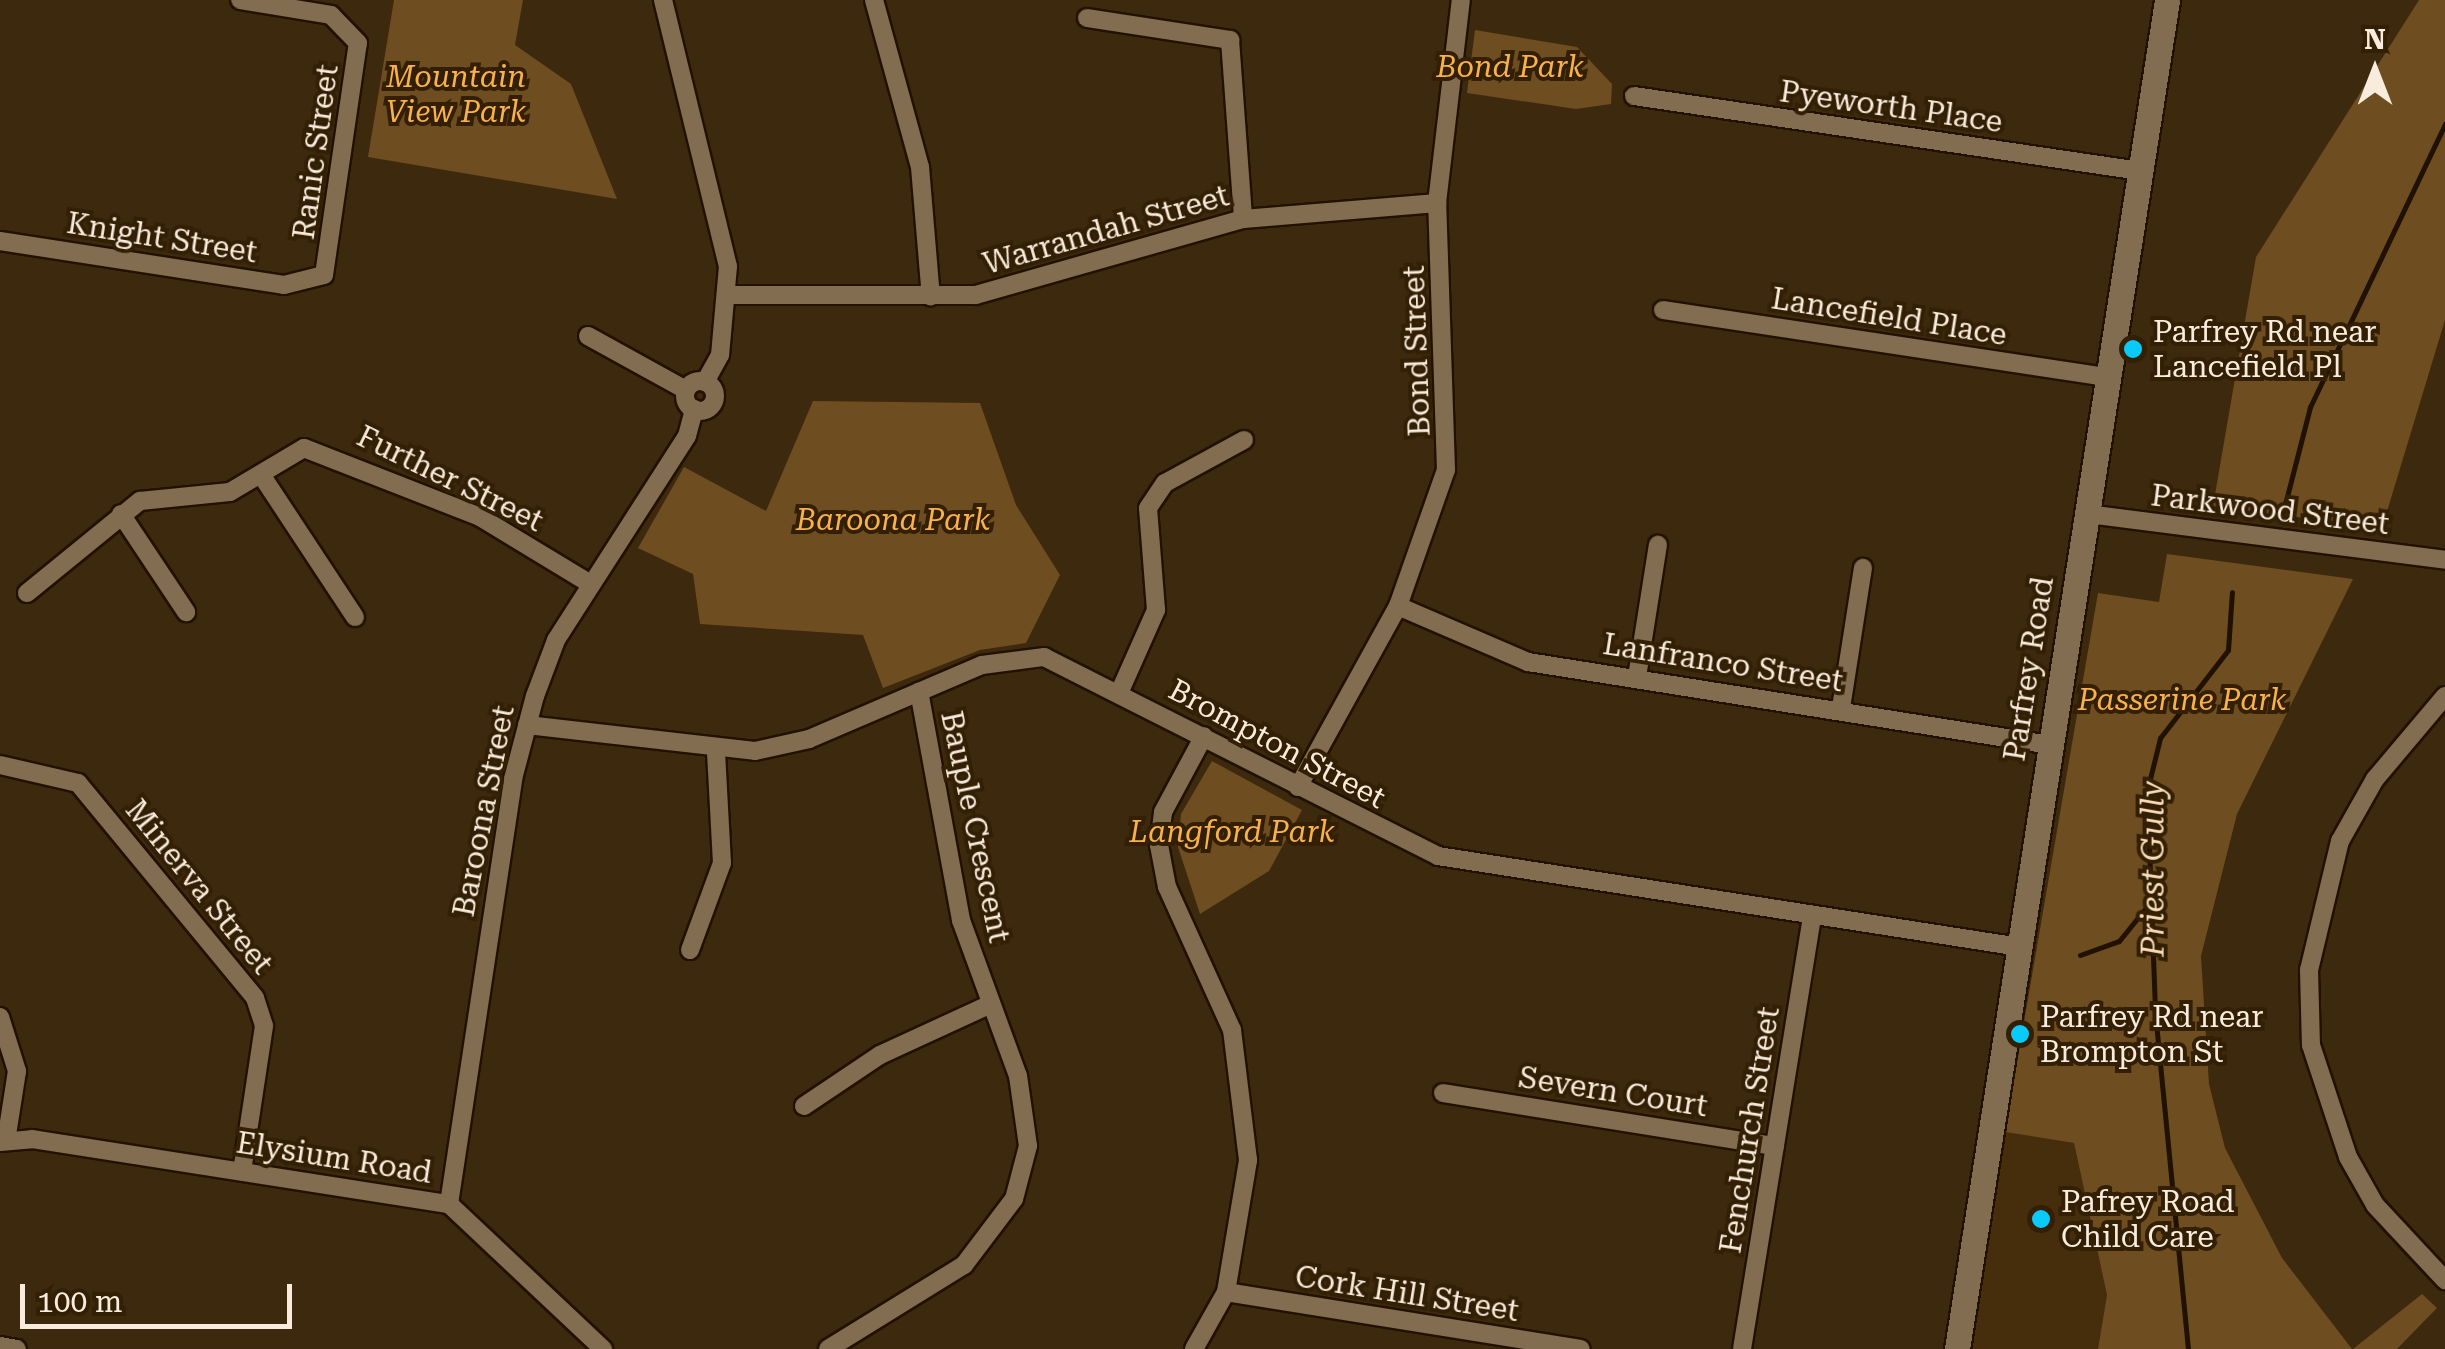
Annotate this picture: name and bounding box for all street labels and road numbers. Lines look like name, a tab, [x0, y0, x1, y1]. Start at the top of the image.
street label: Ranic Street	[286, 62, 346, 242]
street label: Pyeworth Place	[1777, 74, 2005, 140]
street label: Warrandah Street	[979, 178, 1233, 282]
street label: Knight Street	[64, 205, 260, 271]
street label: Bond Street	[1396, 265, 1438, 437]
street label: Lancefield Place	[1769, 281, 2009, 353]
street label: Further Street	[351, 418, 549, 540]
street label: Parkwood Street	[2149, 478, 2391, 542]
street label: Parfrey Road	[1997, 574, 2061, 764]
street label: Lanfranco Street	[1600, 626, 1846, 700]
street label: Brompton Street	[1163, 672, 1391, 816]
street label: Baroona Street	[446, 702, 522, 920]
street label: Bauple Crescent	[933, 708, 1017, 946]
street label: Minerva Street	[118, 793, 280, 981]
street label: Fenchurch Street	[1713, 1004, 1787, 1256]
street label: Severn Court	[1516, 1059, 1710, 1125]
street label: Elysium Road	[234, 1125, 434, 1191]
street label: Cork Hill Street	[1293, 1259, 1521, 1329]

